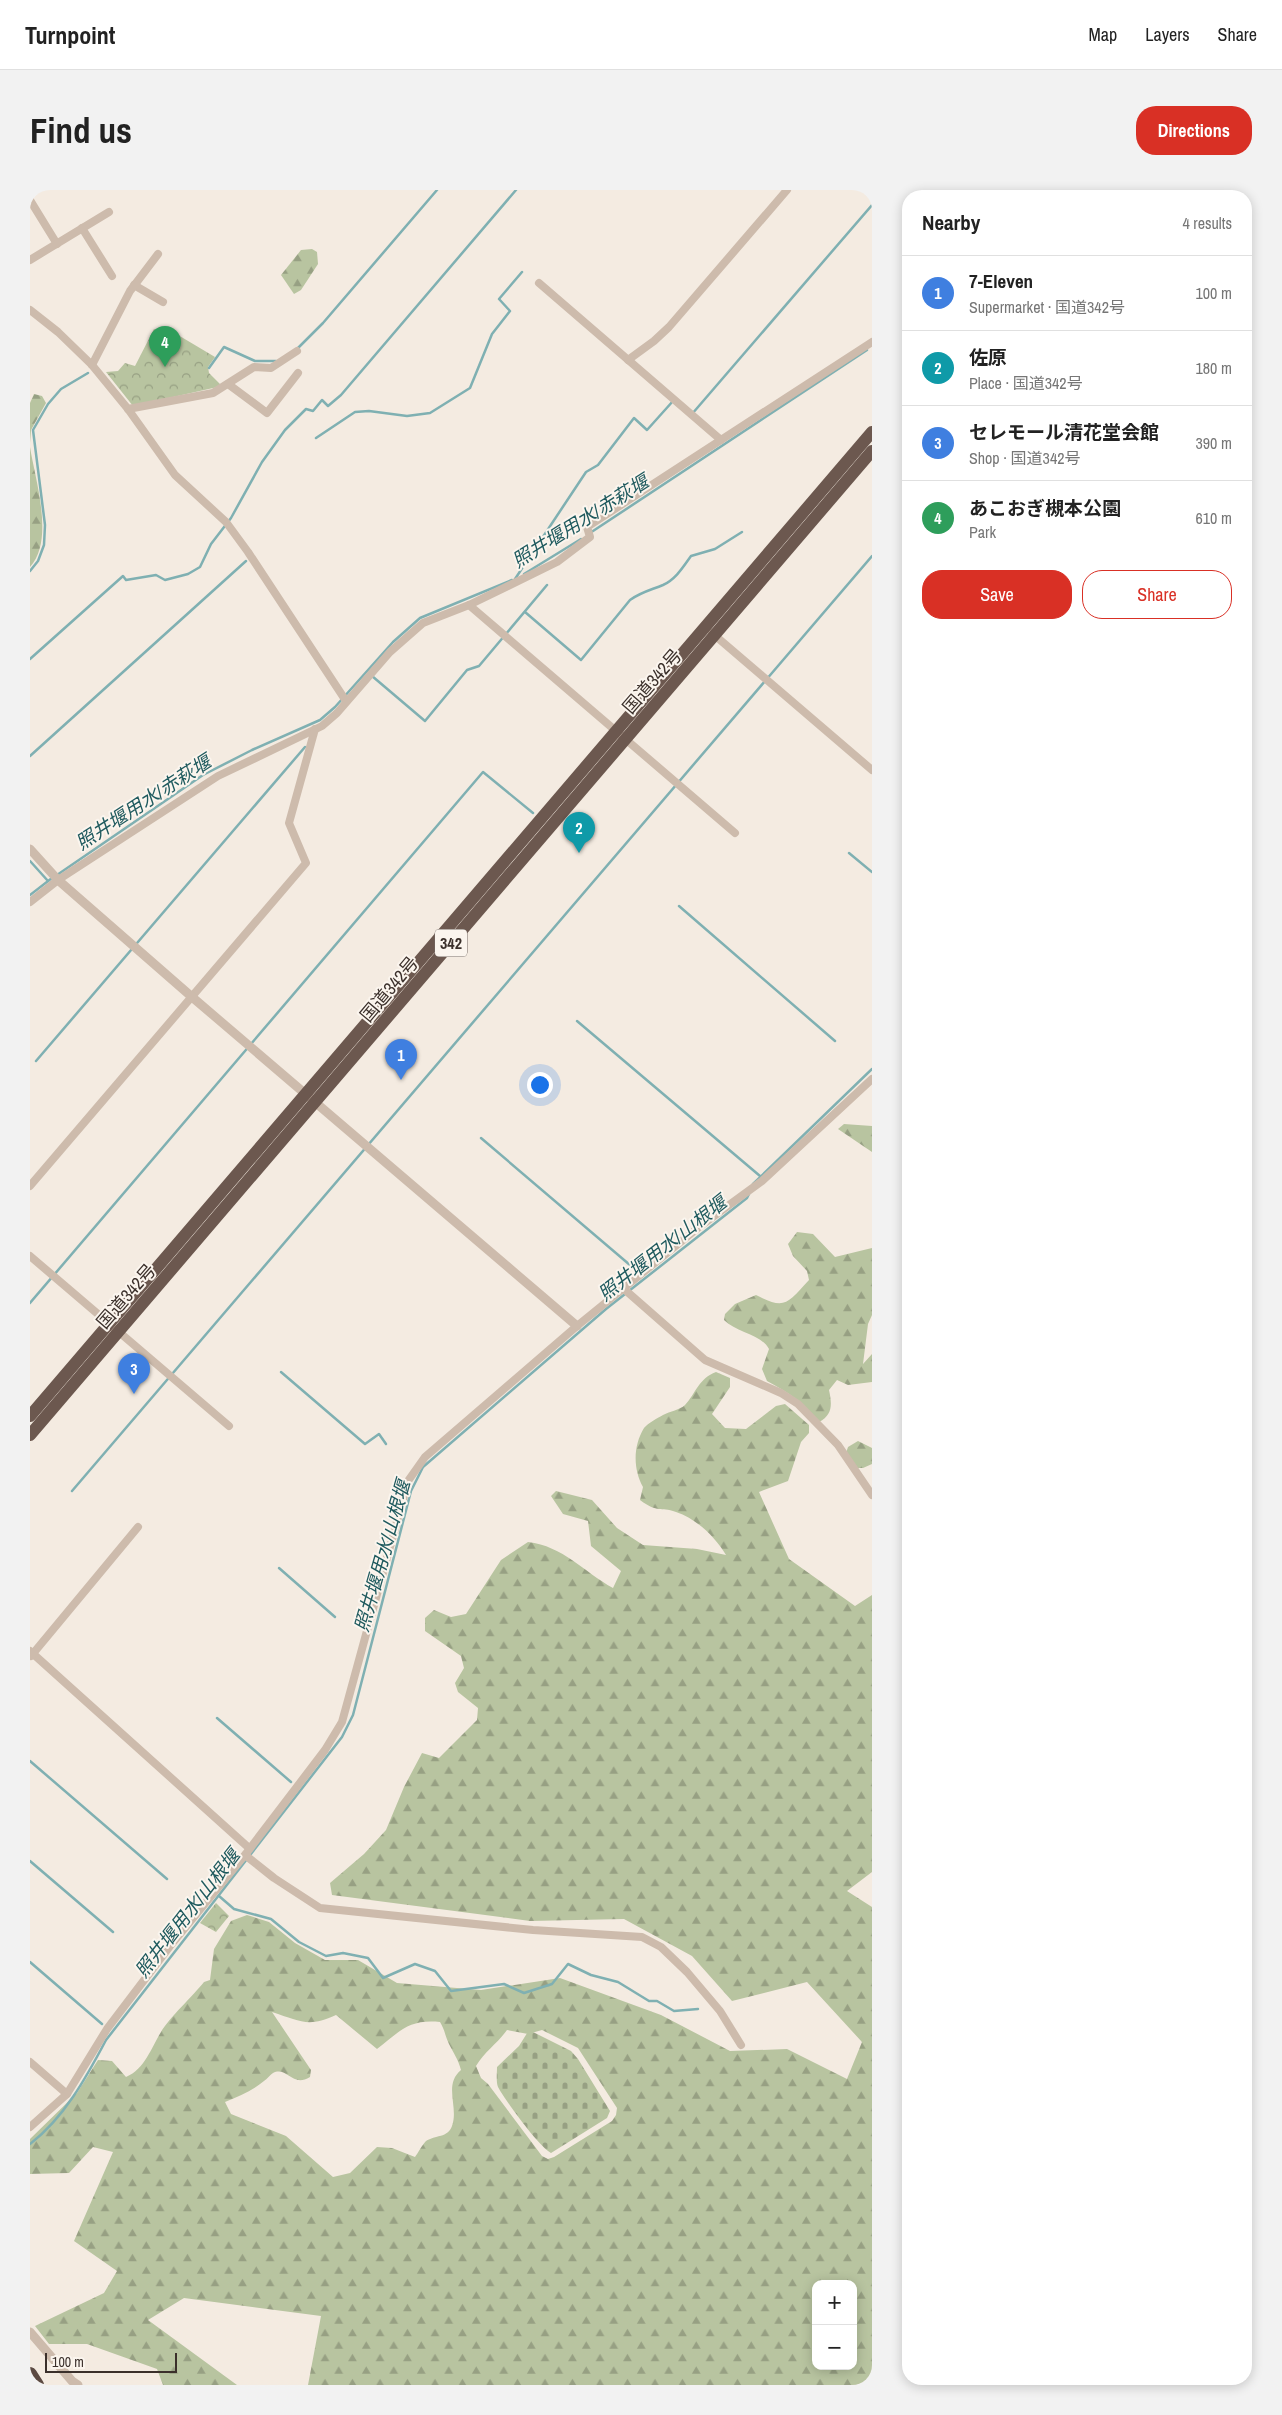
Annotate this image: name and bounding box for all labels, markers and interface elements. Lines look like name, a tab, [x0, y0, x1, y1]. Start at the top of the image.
text: Turnpoint	[25, 19, 115, 51]
text: Map	[1089, 22, 1117, 47]
text: Layers	[1145, 22, 1190, 47]
text: Share	[1218, 22, 1257, 47]
button: Directions	[1136, 106, 1252, 155]
text: Find us	[30, 107, 132, 154]
text: Nearby	[922, 208, 980, 237]
text: 4 results	[1182, 212, 1232, 234]
text: 7-Eleven	[969, 268, 1033, 294]
text: 1	[934, 282, 942, 304]
text: 100 m	[1196, 282, 1232, 304]
text: Supermarket · 国道342号	[969, 296, 1125, 318]
pin: 4	[149, 326, 181, 367]
text: 佐原	[969, 344, 1007, 370]
text: 2	[934, 357, 942, 379]
text: 180 m	[1196, 357, 1232, 379]
text: Place · 国道342号	[969, 372, 1083, 394]
text: セレモール清花堂会館	[969, 419, 1159, 445]
text: 3	[934, 432, 942, 454]
text: 390 m	[1196, 432, 1232, 454]
text: Shop · 国道342号	[969, 447, 1080, 469]
water label: 照井堰用水/赤萩堰	[507, 467, 656, 573]
text: あこおぎ槻本公園	[969, 495, 1121, 521]
text: 4	[934, 507, 942, 529]
text: 610 m	[1196, 507, 1232, 529]
text: Park	[969, 521, 996, 543]
button: Save	[922, 570, 1072, 619]
button: Share	[1082, 570, 1232, 619]
street label: 国道342号	[617, 643, 687, 719]
water label: 照井堰用水/赤萩堰	[70, 747, 218, 855]
pin: 2	[563, 812, 595, 853]
road number: 342	[435, 930, 467, 956]
street label: 国道342号	[354, 951, 424, 1027]
pin: 1	[385, 1039, 417, 1080]
your location	[527, 1072, 553, 1098]
water label: 照井堰用水/山根堰	[592, 1188, 734, 1306]
street label: 国道342号	[91, 1258, 161, 1334]
pin: 3	[118, 1353, 150, 1394]
water label: 照井堰用水/山根堰	[348, 1474, 417, 1635]
water label: 照井堰用水/山根堰	[129, 1841, 247, 1983]
map controls	[812, 2280, 857, 2370]
button: +	[812, 2280, 857, 2325]
button: −	[812, 2325, 857, 2370]
scale bar	[45, 2350, 178, 2373]
text: 100 m	[52, 2353, 84, 2371]

